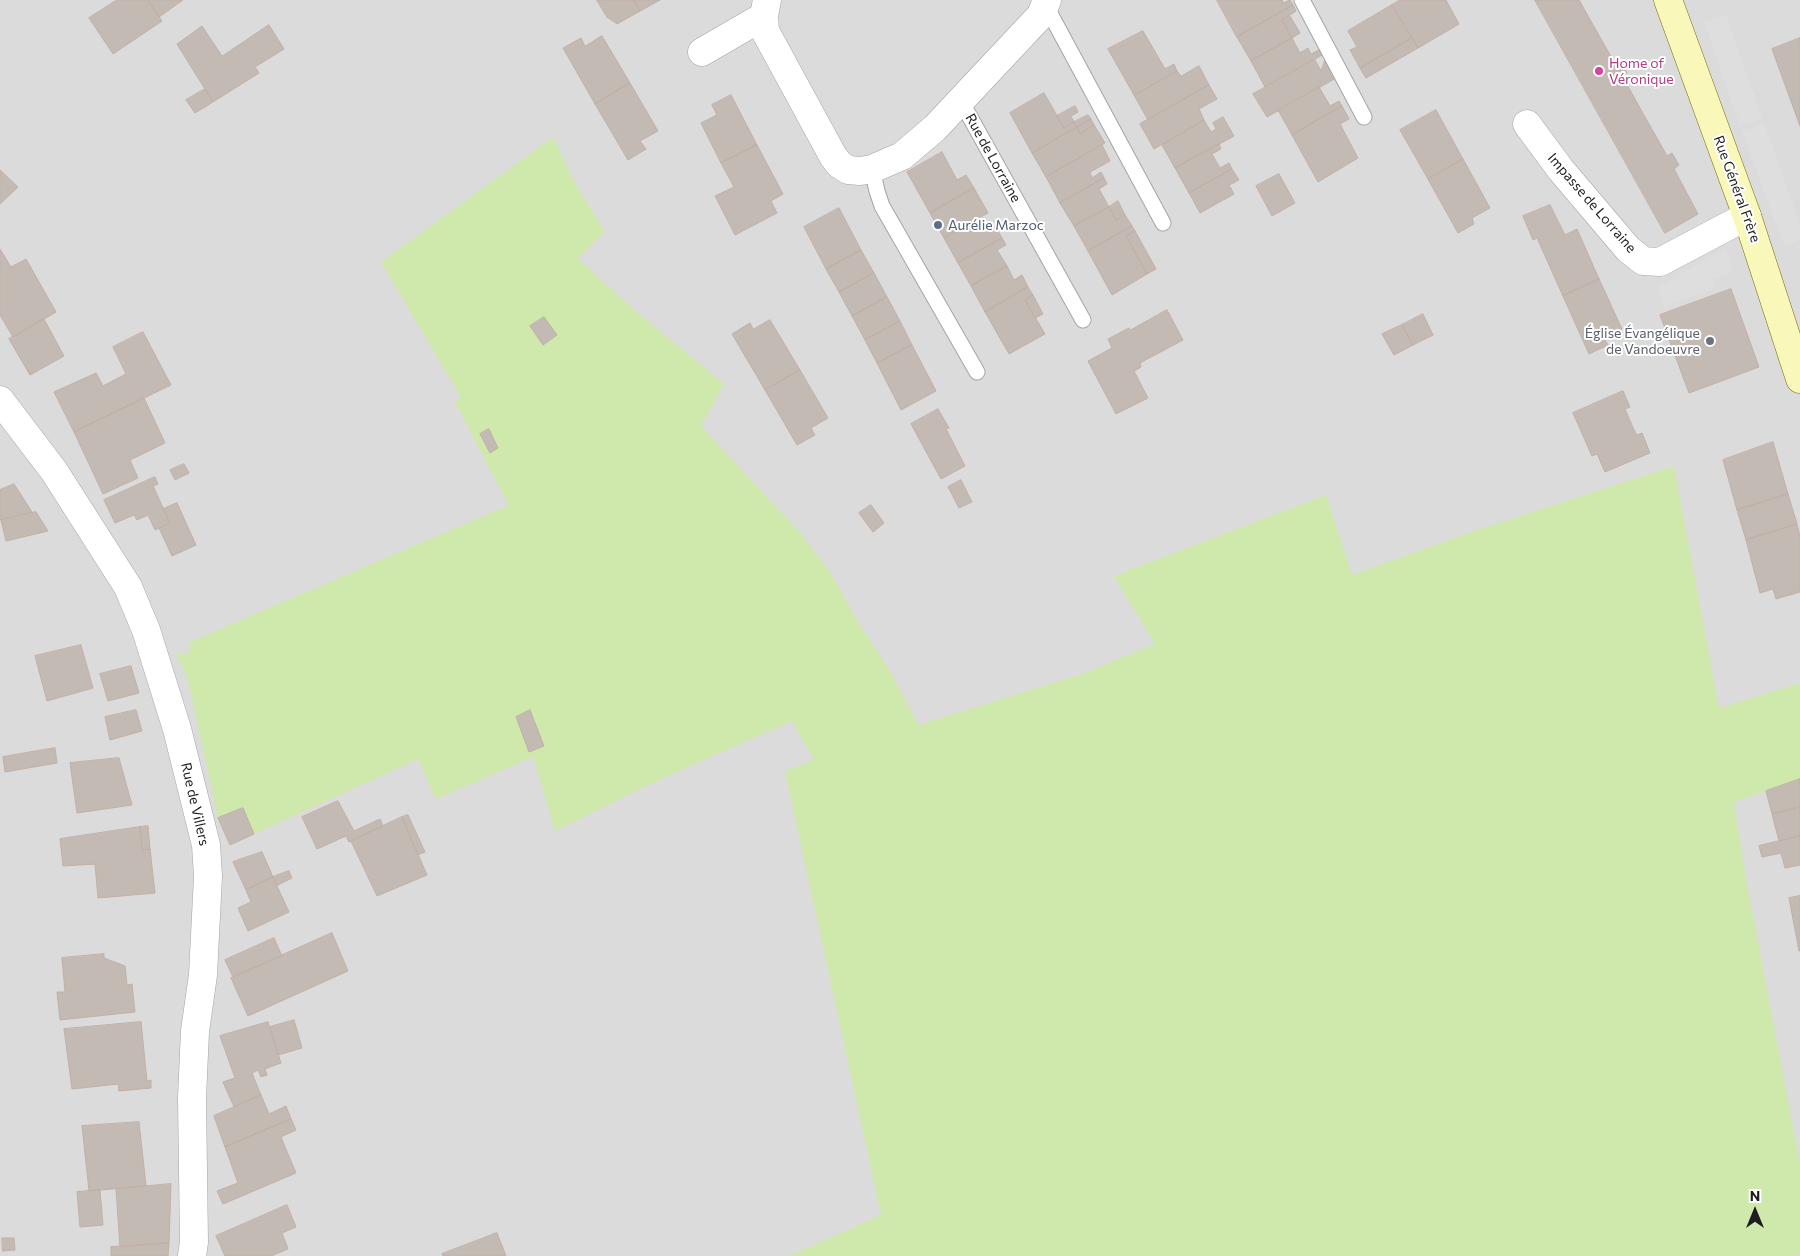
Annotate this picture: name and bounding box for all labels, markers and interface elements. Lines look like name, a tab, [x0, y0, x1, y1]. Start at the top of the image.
place label: Home of Véronique	[1609, 55, 1674, 88]
marker: Home of Véronique	[1593, 65, 1605, 77]
street label: Rue de Lorraine	[962, 111, 1024, 205]
street label: Rue Général Frère	[1710, 133, 1764, 245]
street label: Impasse de Lorraine	[1544, 150, 1640, 256]
place label: Aurélie Marzoc	[948, 217, 1044, 233]
marker: Aurélie Marzoc	[932, 219, 944, 231]
place label: Église Évangélique de Vandoeuvre	[1585, 325, 1700, 358]
marker: Église Évangélique de Vandoeuvre	[1704, 335, 1716, 347]
street label: Rue de Villers	[177, 761, 213, 847]
north arrow	[1730, 1186, 1780, 1236]
text: N	[1750, 1187, 1760, 1204]

